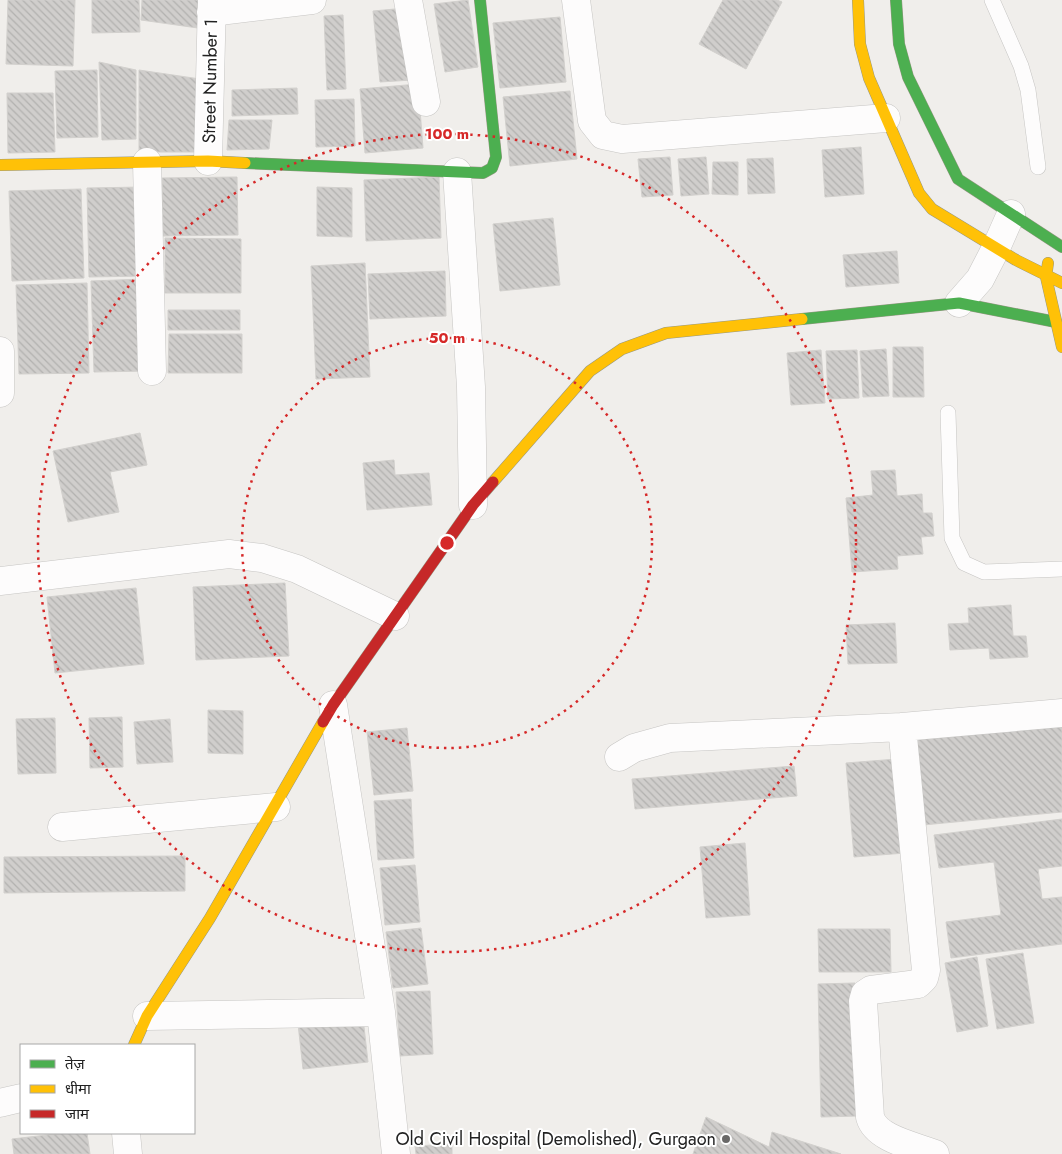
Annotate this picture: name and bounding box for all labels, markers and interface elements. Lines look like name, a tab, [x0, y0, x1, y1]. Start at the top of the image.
street label: Street Number 1	[196, 18, 224, 144]
text: 100 m	[425, 123, 469, 145]
text: 50 m	[429, 327, 465, 349]
centre of rings	[438, 534, 456, 552]
legend	[20, 1044, 195, 1134]
text: तेज़	[65, 1053, 86, 1075]
text: धीमा	[65, 1078, 92, 1100]
text: जाम	[65, 1103, 90, 1125]
place label: Old Civil Hospital (Demolished), Gurgaon	[395, 1126, 716, 1152]
marker: Old Civil Hospital (Demolished), Gurgaon	[720, 1133, 732, 1145]

